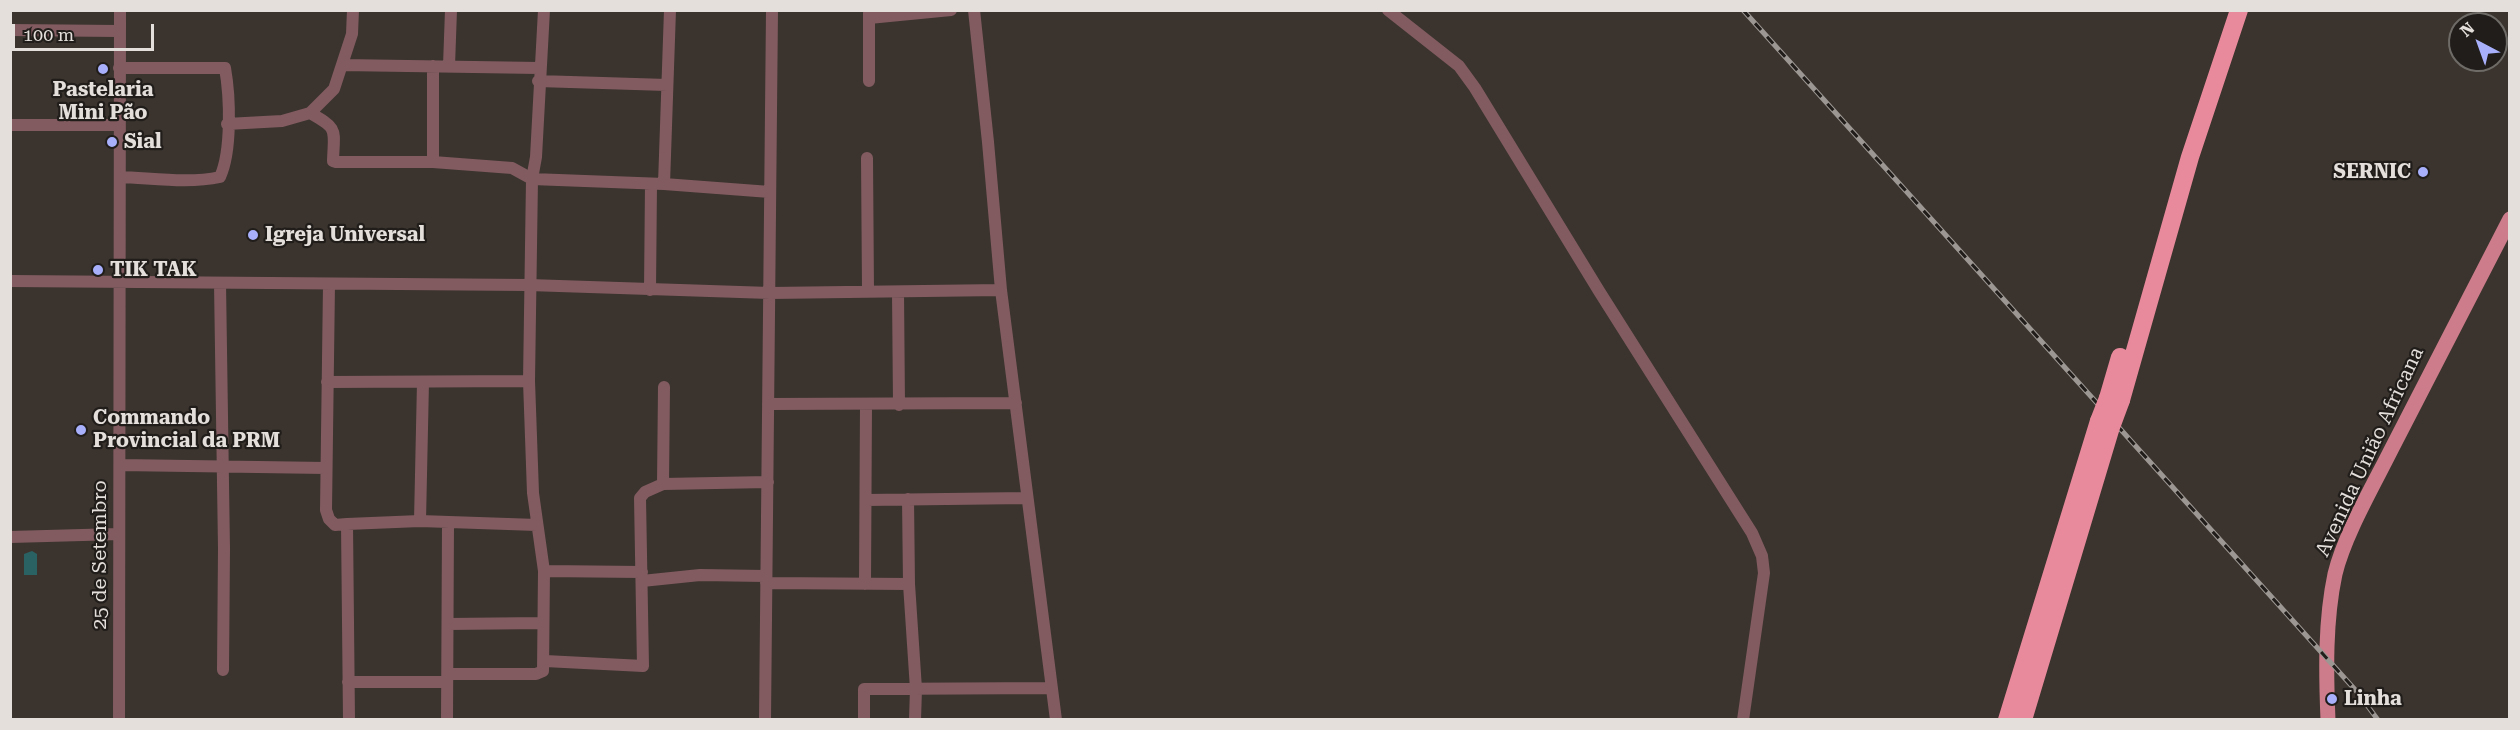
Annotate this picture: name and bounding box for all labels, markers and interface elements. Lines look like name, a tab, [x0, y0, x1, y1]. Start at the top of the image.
scale bar	[15, 12, 158, 50]
north arrow	[2448, 12, 2508, 72]
text: N	[2456, 18, 2478, 41]
text: 100 m	[23, 24, 74, 45]
marker: Pastelaria Mini Pão	[96, 62, 110, 76]
place label: Pastelaria Mini Pão	[53, 78, 153, 125]
place label: Sial	[124, 130, 161, 154]
marker: Sial	[105, 135, 119, 149]
place label: SERNIC	[2333, 160, 2411, 184]
marker: SERNIC	[2416, 165, 2430, 179]
place label: Igreja Universal	[265, 223, 425, 247]
marker: Igreja Universal	[246, 228, 260, 242]
place label: TIK TAK	[110, 258, 197, 282]
marker: TIK TAK	[91, 263, 105, 277]
street label: Avenida União Africana	[2311, 343, 2429, 561]
place label: Commando Provincial da PRM	[93, 406, 280, 453]
marker: Commando Provincial da PRM	[74, 423, 88, 437]
street label: 25 de Setembro	[88, 480, 112, 630]
place label: Linha	[2344, 687, 2402, 711]
marker: Linha	[2325, 692, 2339, 706]

